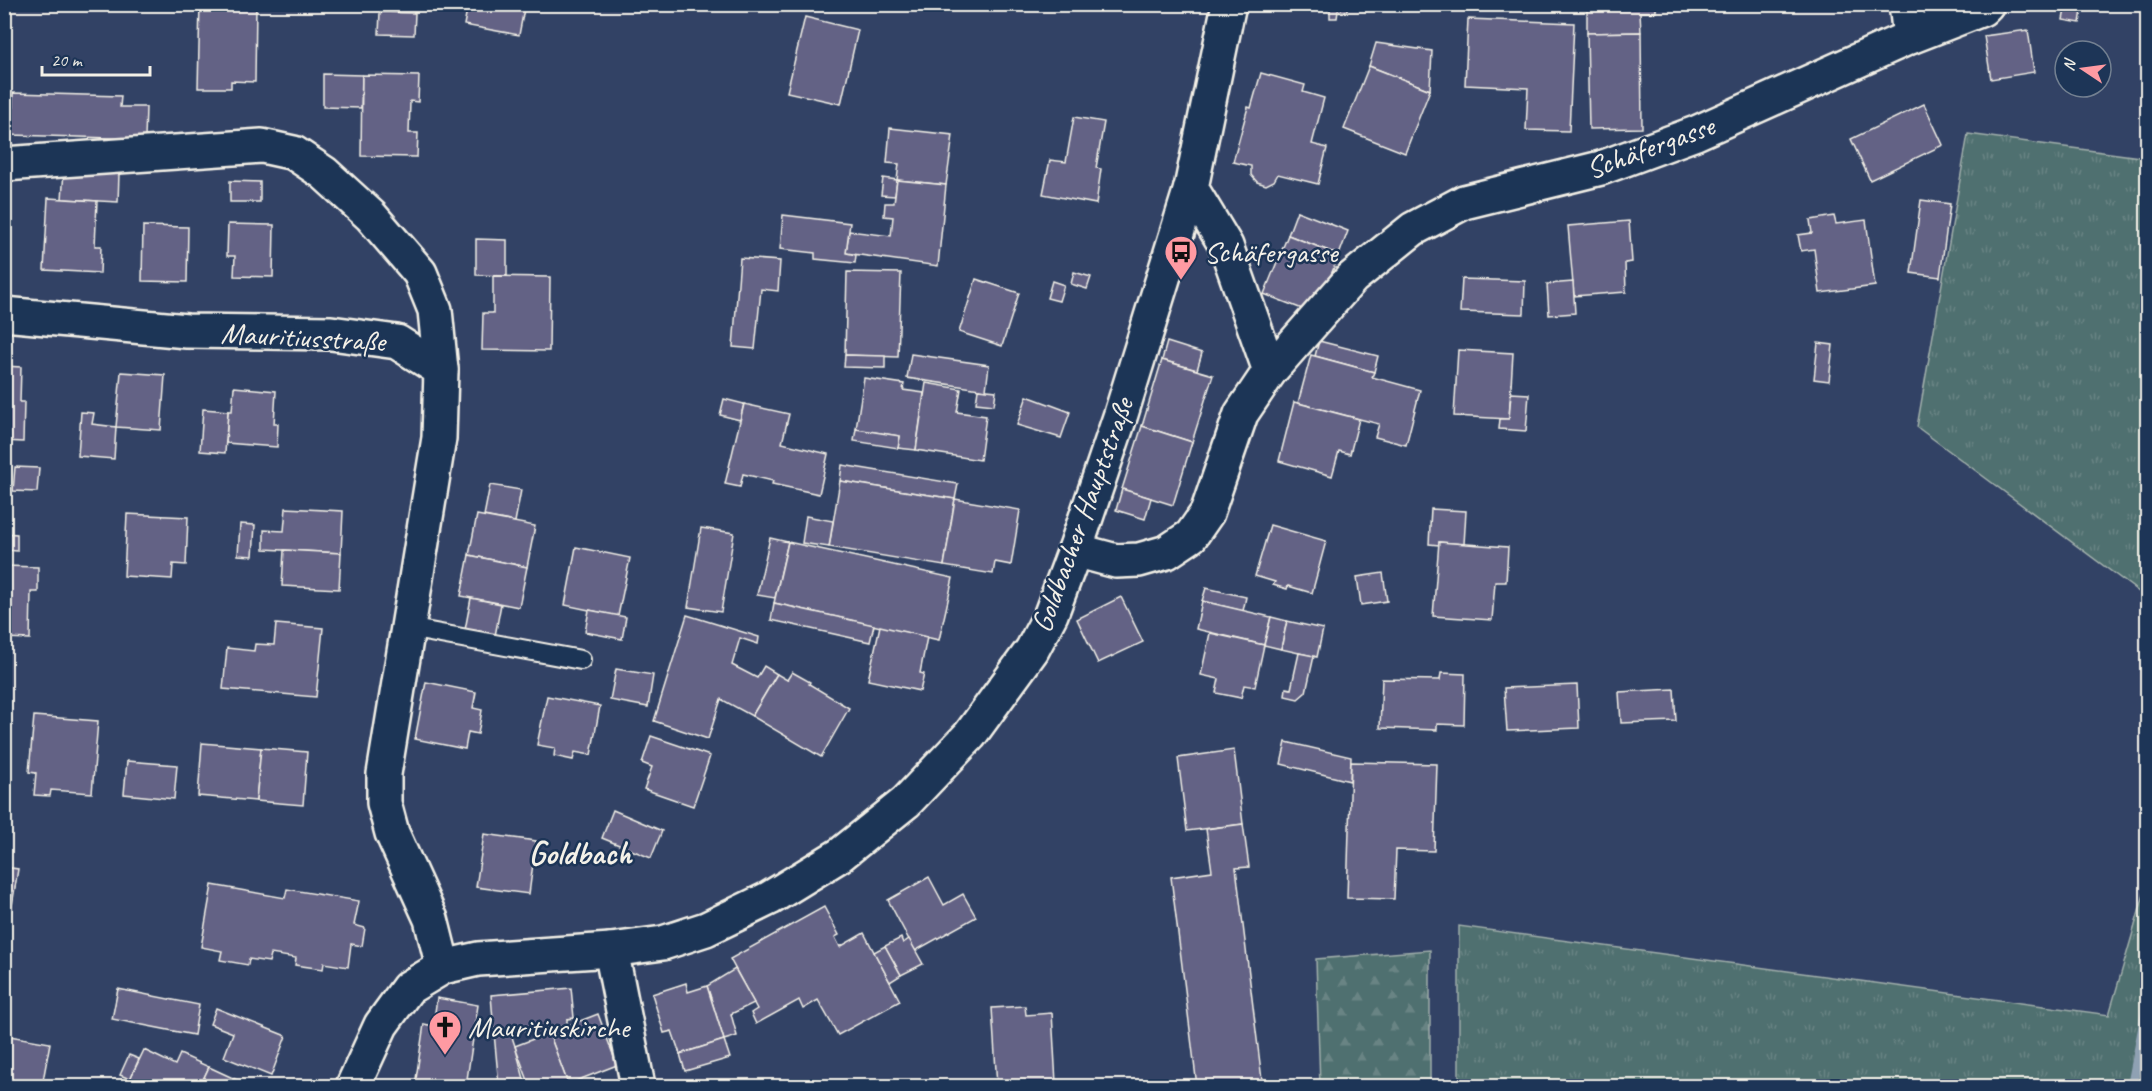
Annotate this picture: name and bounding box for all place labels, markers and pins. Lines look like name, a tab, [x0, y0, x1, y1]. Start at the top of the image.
place label: Schäfergasse	[1204, 233, 1340, 271]
bus stop icon: Schäfergasse	[1163, 234, 1199, 281]
place label: Mauritiuskirche	[468, 1008, 632, 1046]
church icon: Mauritiuskirche	[427, 1009, 463, 1056]

